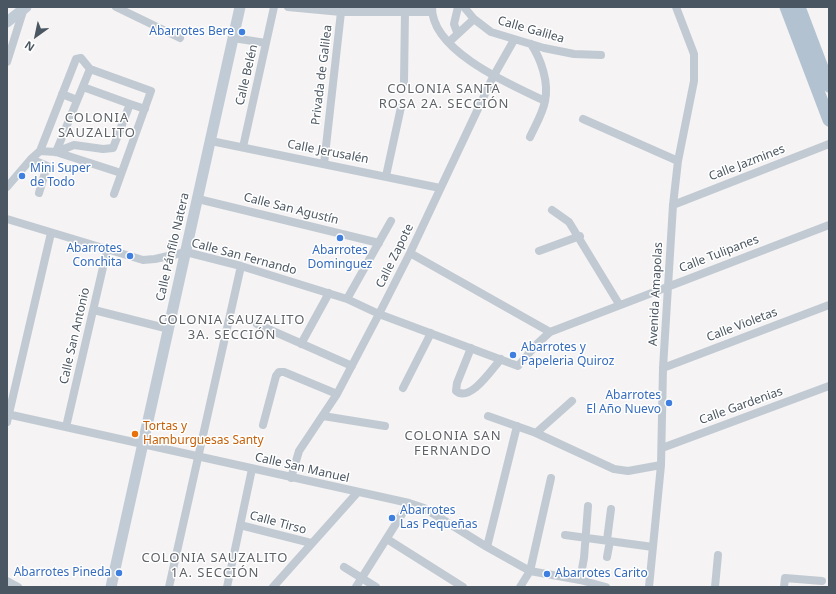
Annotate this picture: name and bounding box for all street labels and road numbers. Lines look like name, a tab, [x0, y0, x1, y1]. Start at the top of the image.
street label: Calle Galilea	[496, 14, 566, 46]
street label: Privada de Galilea	[309, 24, 335, 126]
street label: Calle Belén	[233, 43, 261, 107]
street label: Calle Jerusalén	[286, 137, 370, 167]
street label: Calle Jazmines	[707, 142, 787, 184]
street label: Calle San Agustín	[242, 190, 340, 228]
street label: Calle Pánfilo Natera	[154, 191, 192, 303]
street label: Calle Zapote	[373, 222, 417, 290]
street label: Calle Tulipanes	[677, 232, 761, 276]
street label: Calle San Fernando	[190, 236, 298, 278]
street label: Avenida Amapolas	[646, 242, 666, 346]
street label: Calle San Antonio	[57, 286, 93, 386]
street label: Calle Violetas	[705, 305, 779, 345]
street label: Calle Gardenias	[697, 384, 785, 428]
street label: Calle San Manuel	[253, 450, 351, 486]
street label: Calle Tirso	[248, 509, 308, 537]

